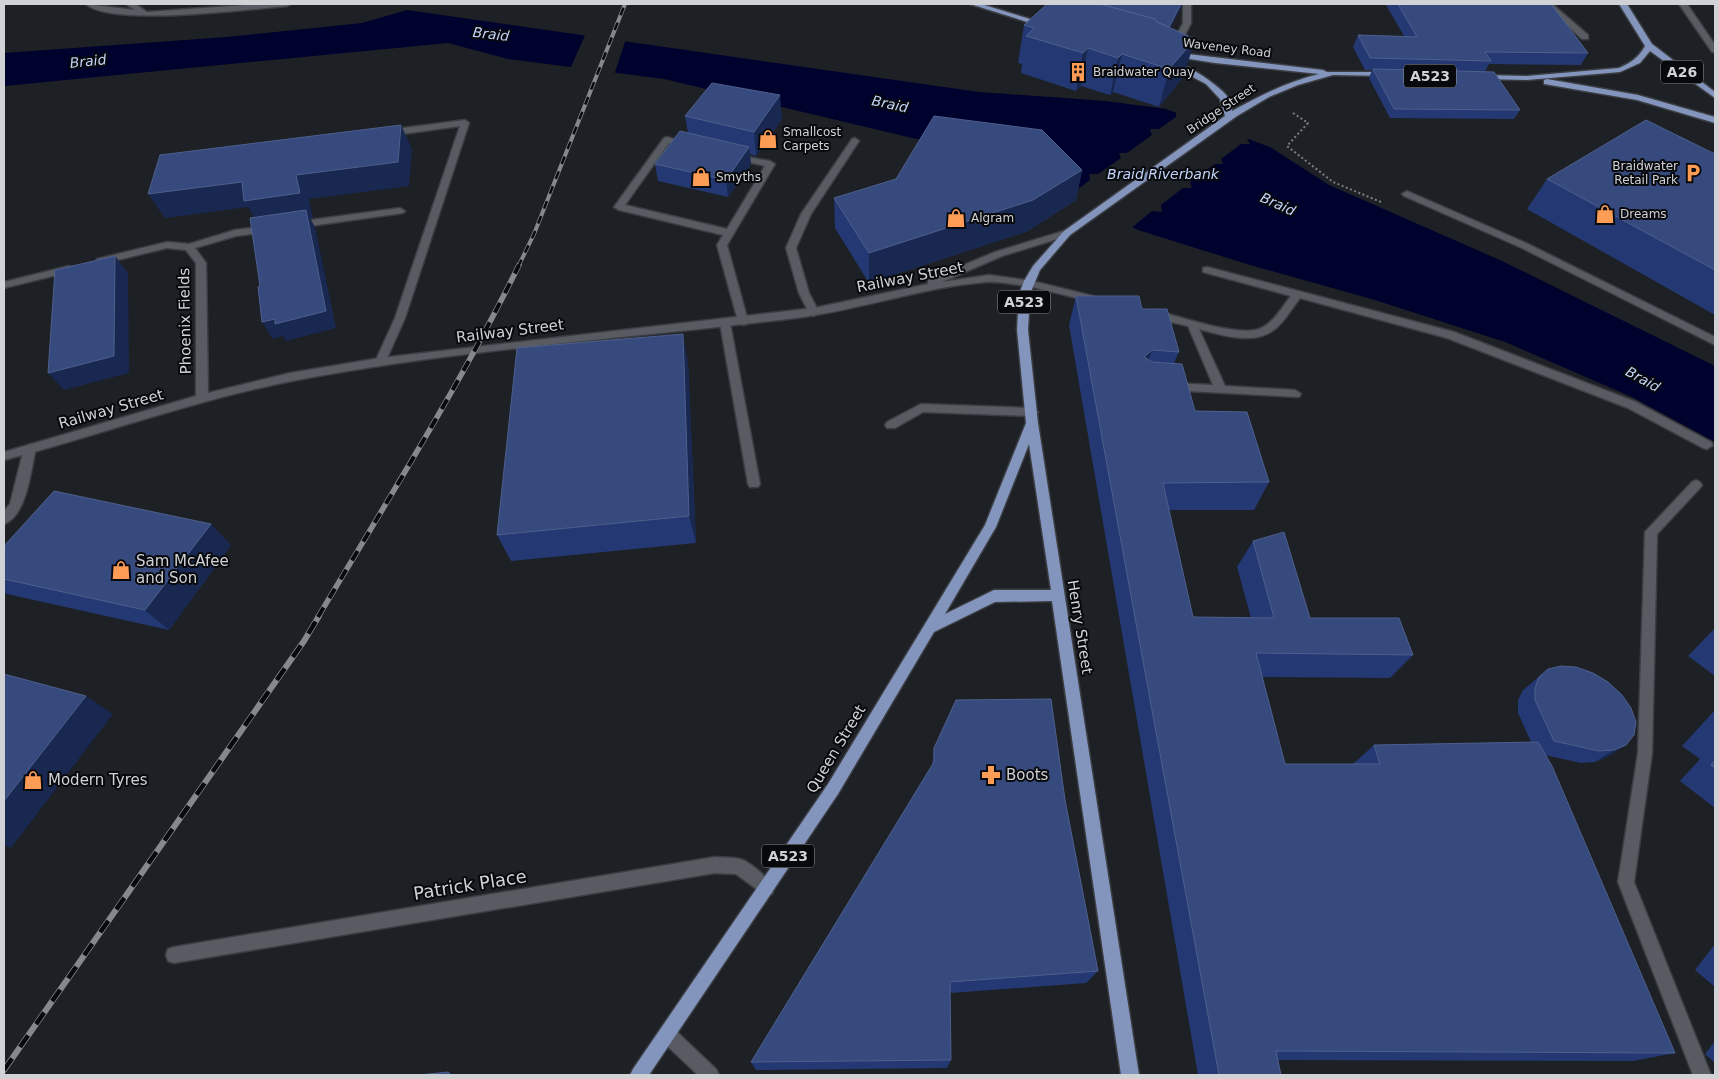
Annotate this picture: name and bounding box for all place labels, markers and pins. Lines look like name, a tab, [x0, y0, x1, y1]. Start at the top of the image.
building icon: Braidwater Quay	[1067, 61, 1089, 83]
place label: Braidwater Quay	[1093, 65, 1194, 79]
place label: Smallcost Carpets	[783, 125, 842, 153]
shop icon: Smallcost Carpets	[757, 128, 779, 150]
place label: Braidwater Retail Park	[1612, 159, 1678, 187]
parking icon: Braidwater Retail Park	[1682, 162, 1704, 184]
shop icon: Smyths	[690, 166, 712, 188]
place label: Smyths	[716, 170, 761, 184]
shop icon: Dreams	[1594, 203, 1616, 225]
shop icon: Algram	[945, 207, 967, 229]
place label: Dreams	[1620, 207, 1667, 221]
place label: Algram	[971, 211, 1014, 225]
place label: Sam McAfee and Son	[136, 552, 229, 587]
shop icon: Sam McAfee and Son	[110, 559, 132, 581]
pharmacy icon: Boots	[980, 764, 1002, 786]
place label: Boots	[1006, 766, 1049, 784]
shop icon: Modern Tyres	[22, 769, 44, 791]
place label: Modern Tyres	[48, 771, 148, 789]

